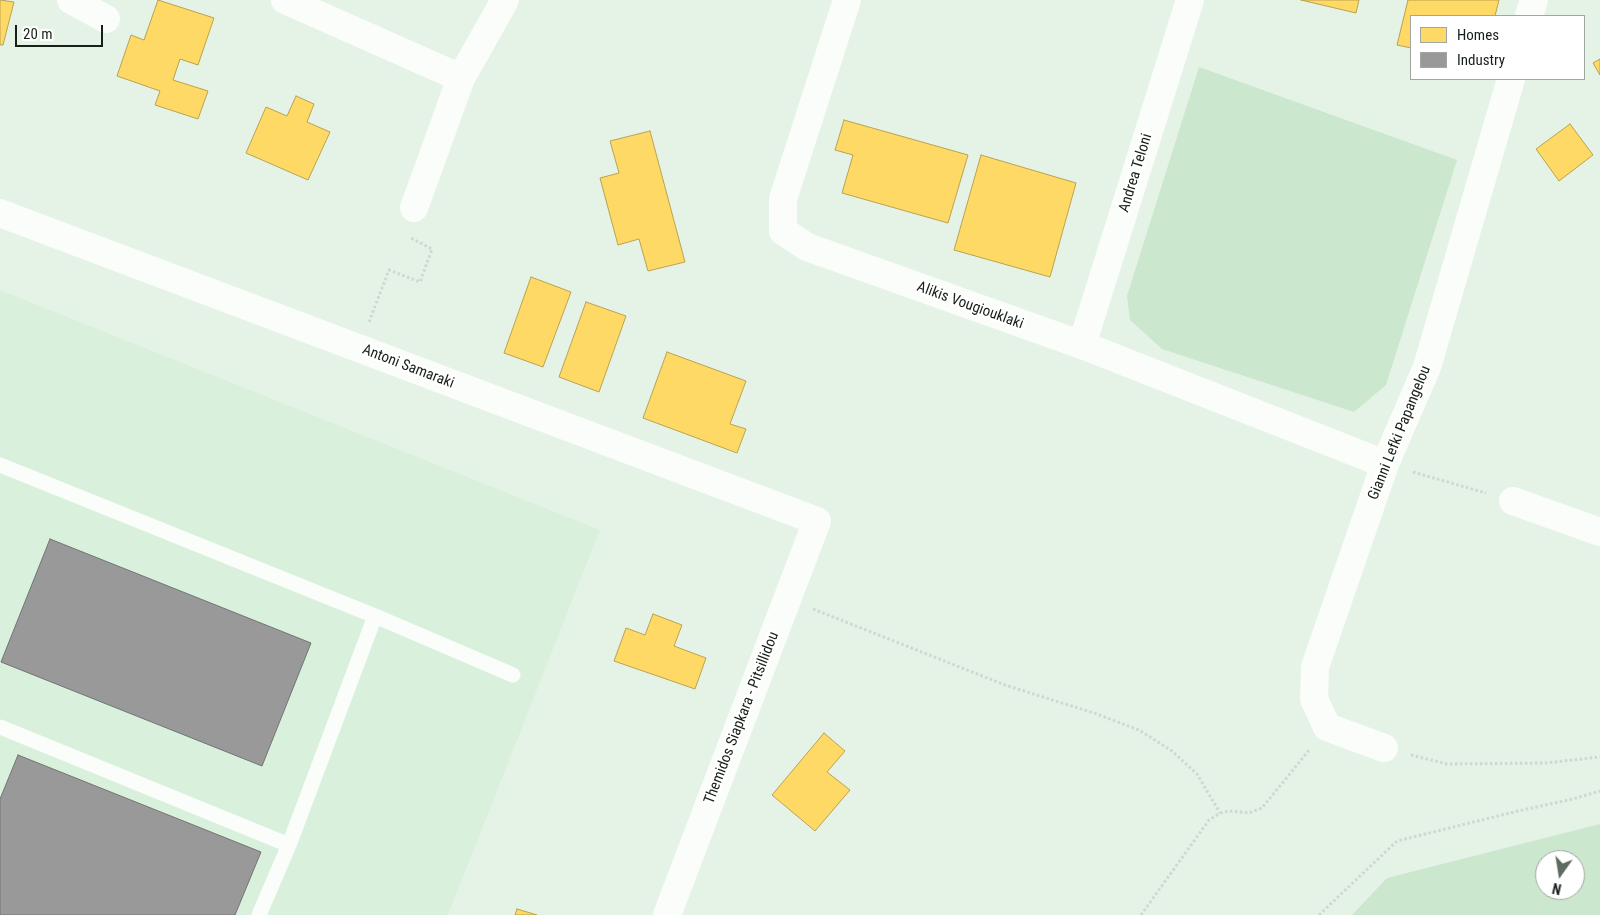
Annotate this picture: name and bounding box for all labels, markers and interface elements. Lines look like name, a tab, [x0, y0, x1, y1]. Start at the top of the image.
scale bar	[18, 15, 105, 47]
legend	[1410, 15, 1585, 80]
text: 20 m	[23, 25, 53, 43]
text: Homes	[1457, 26, 1499, 44]
text: Industry	[1457, 51, 1505, 69]
street label: Andrea Teloni	[1116, 132, 1156, 214]
street label: Alikis Vougiouklaki	[914, 278, 1026, 334]
street label: Antoni Samaraki	[359, 341, 457, 393]
street label: Gianni Lefki Papangelou	[1365, 363, 1435, 503]
street label: Themidos Siapkara - Pitsillidou	[701, 629, 783, 807]
north arrow	[1535, 850, 1585, 900]
text: N	[1551, 880, 1563, 897]

